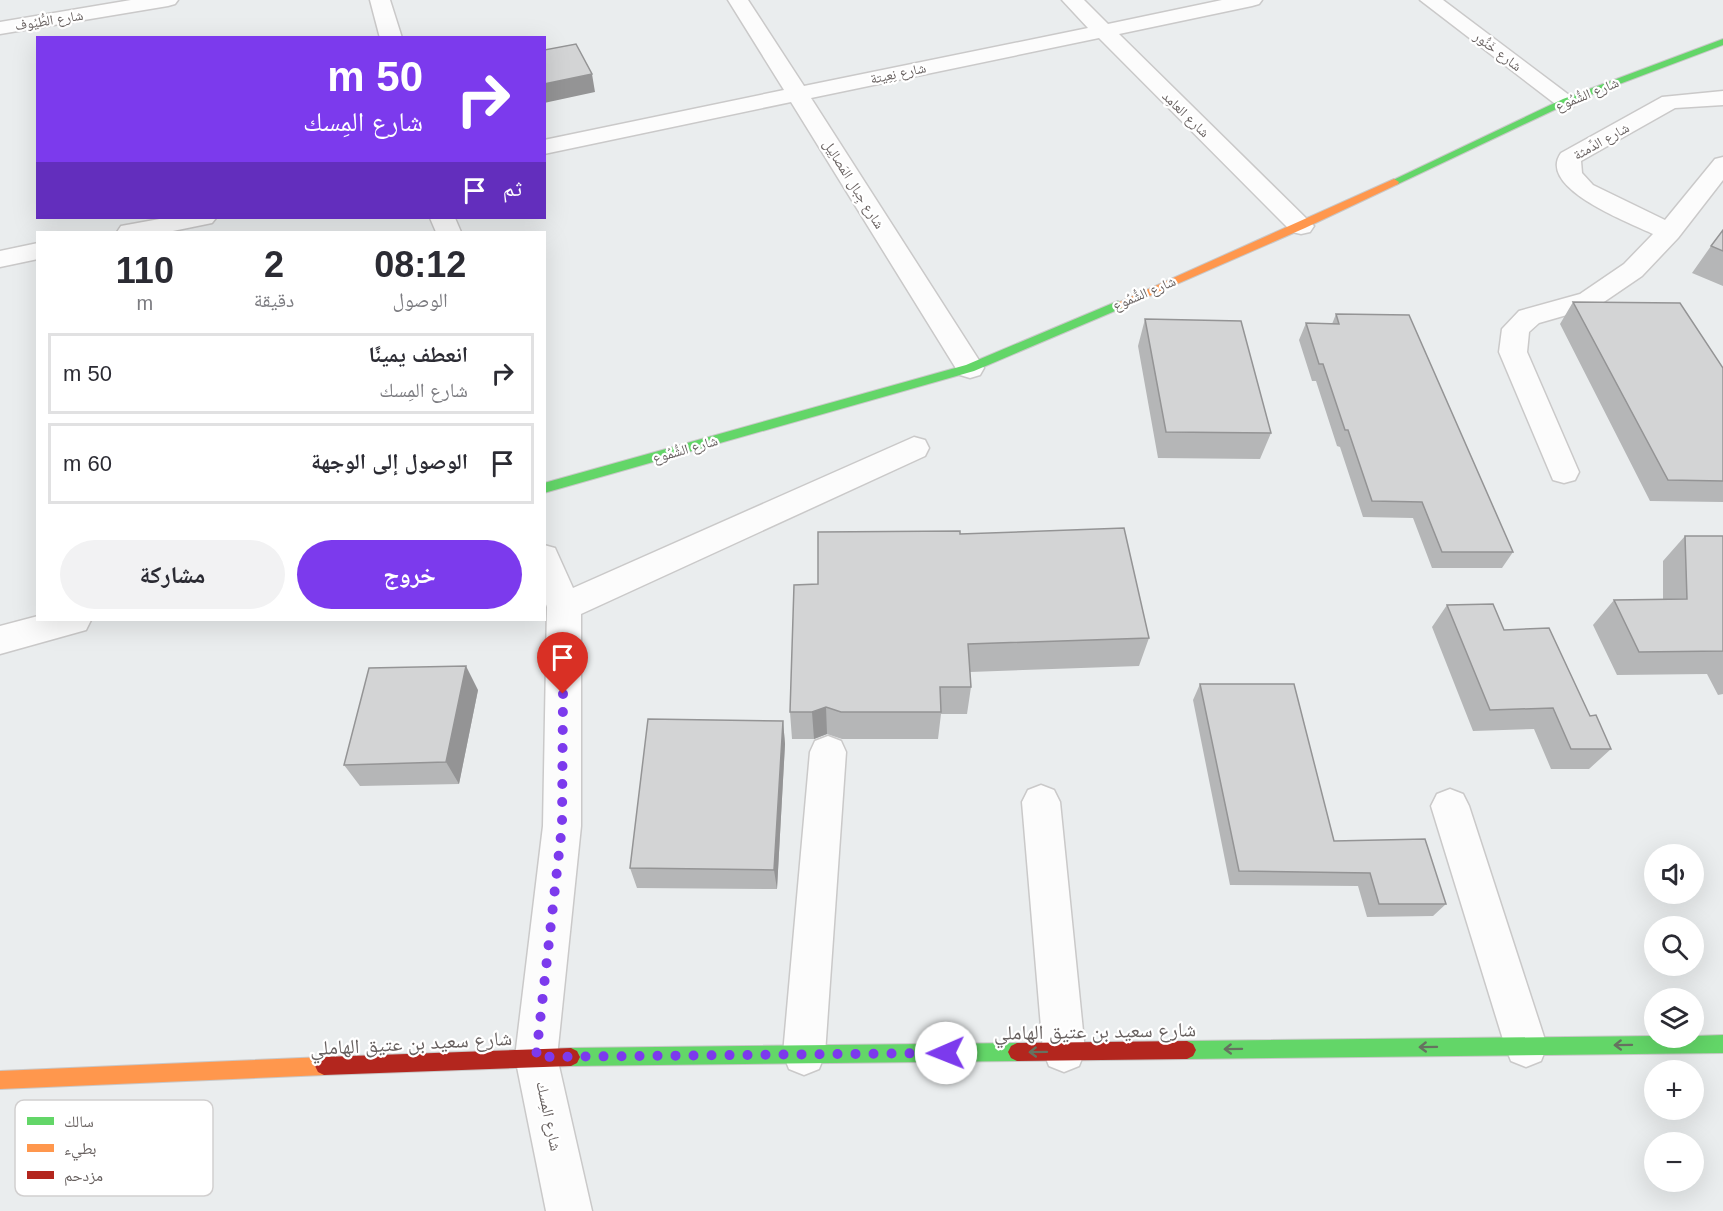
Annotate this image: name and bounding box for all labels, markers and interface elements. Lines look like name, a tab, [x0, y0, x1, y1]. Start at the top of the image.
street label: شارع الطُّيُوف	[14, 7, 85, 35]
street label: شارع خَنُّور	[1469, 27, 1525, 76]
text: 50 m	[327, 53, 423, 100]
street label: شارع نِعِيتة	[869, 59, 928, 89]
icon: right	[444, 60, 522, 138]
street label: شارع الشُّمُوع	[1553, 74, 1622, 116]
street label: شارع العامِد	[1158, 88, 1213, 142]
text: شارع المِسك	[303, 107, 423, 137]
street label: شارع الدِّمثة	[1570, 119, 1633, 165]
street label: شارع جِبال المَصالِيل	[818, 136, 888, 233]
icon: arrive	[458, 174, 491, 207]
text: ثم	[503, 176, 522, 201]
text: 2	[264, 244, 284, 285]
text: 08:12	[374, 244, 466, 285]
text: 110	[116, 250, 174, 291]
street label: شارع الشُّمُوع	[1110, 273, 1179, 315]
text: دقيقة	[254, 289, 294, 311]
text: الوصول	[393, 289, 448, 311]
text: m	[137, 292, 153, 314]
text: انعطف يمينًا	[369, 342, 468, 367]
icon: right	[486, 357, 519, 390]
text: 50 m	[63, 361, 112, 386]
text: شارع المِسك	[379, 379, 468, 401]
street label: شارع الشُّمُوع	[651, 432, 720, 468]
icon: arrive	[486, 447, 519, 480]
text: الوصول إلى الوجهة	[311, 449, 468, 474]
text: 60 m	[63, 451, 112, 476]
button: مشاركة	[60, 540, 285, 609]
button: خروج	[297, 540, 522, 609]
pin	[537, 632, 588, 694]
icon: arrive	[546, 641, 579, 674]
map controls	[1644, 844, 1704, 1192]
button: sound	[1644, 844, 1704, 904]
button: search	[1644, 916, 1704, 976]
button: layers	[1644, 988, 1704, 1048]
street label: شارع سعيد بن عتيق الهاملي	[994, 1018, 1196, 1049]
position arrow	[914, 1021, 978, 1085]
street label: شارع سعيد بن عتيق الهاملي	[309, 1027, 513, 1064]
one-way arrow	[1613, 1039, 1633, 1051]
one-way arrow	[1418, 1041, 1438, 1053]
one-way arrow	[1223, 1043, 1243, 1055]
one-way arrow	[1028, 1046, 1048, 1057]
button: +	[1644, 1060, 1704, 1120]
street label: شارع المِسك	[531, 1079, 565, 1153]
legend	[15, 1100, 213, 1196]
text: سالك	[64, 1113, 94, 1130]
button: −	[1644, 1132, 1704, 1192]
text: بطيء	[64, 1140, 96, 1161]
text: مزدحم	[64, 1167, 103, 1186]

